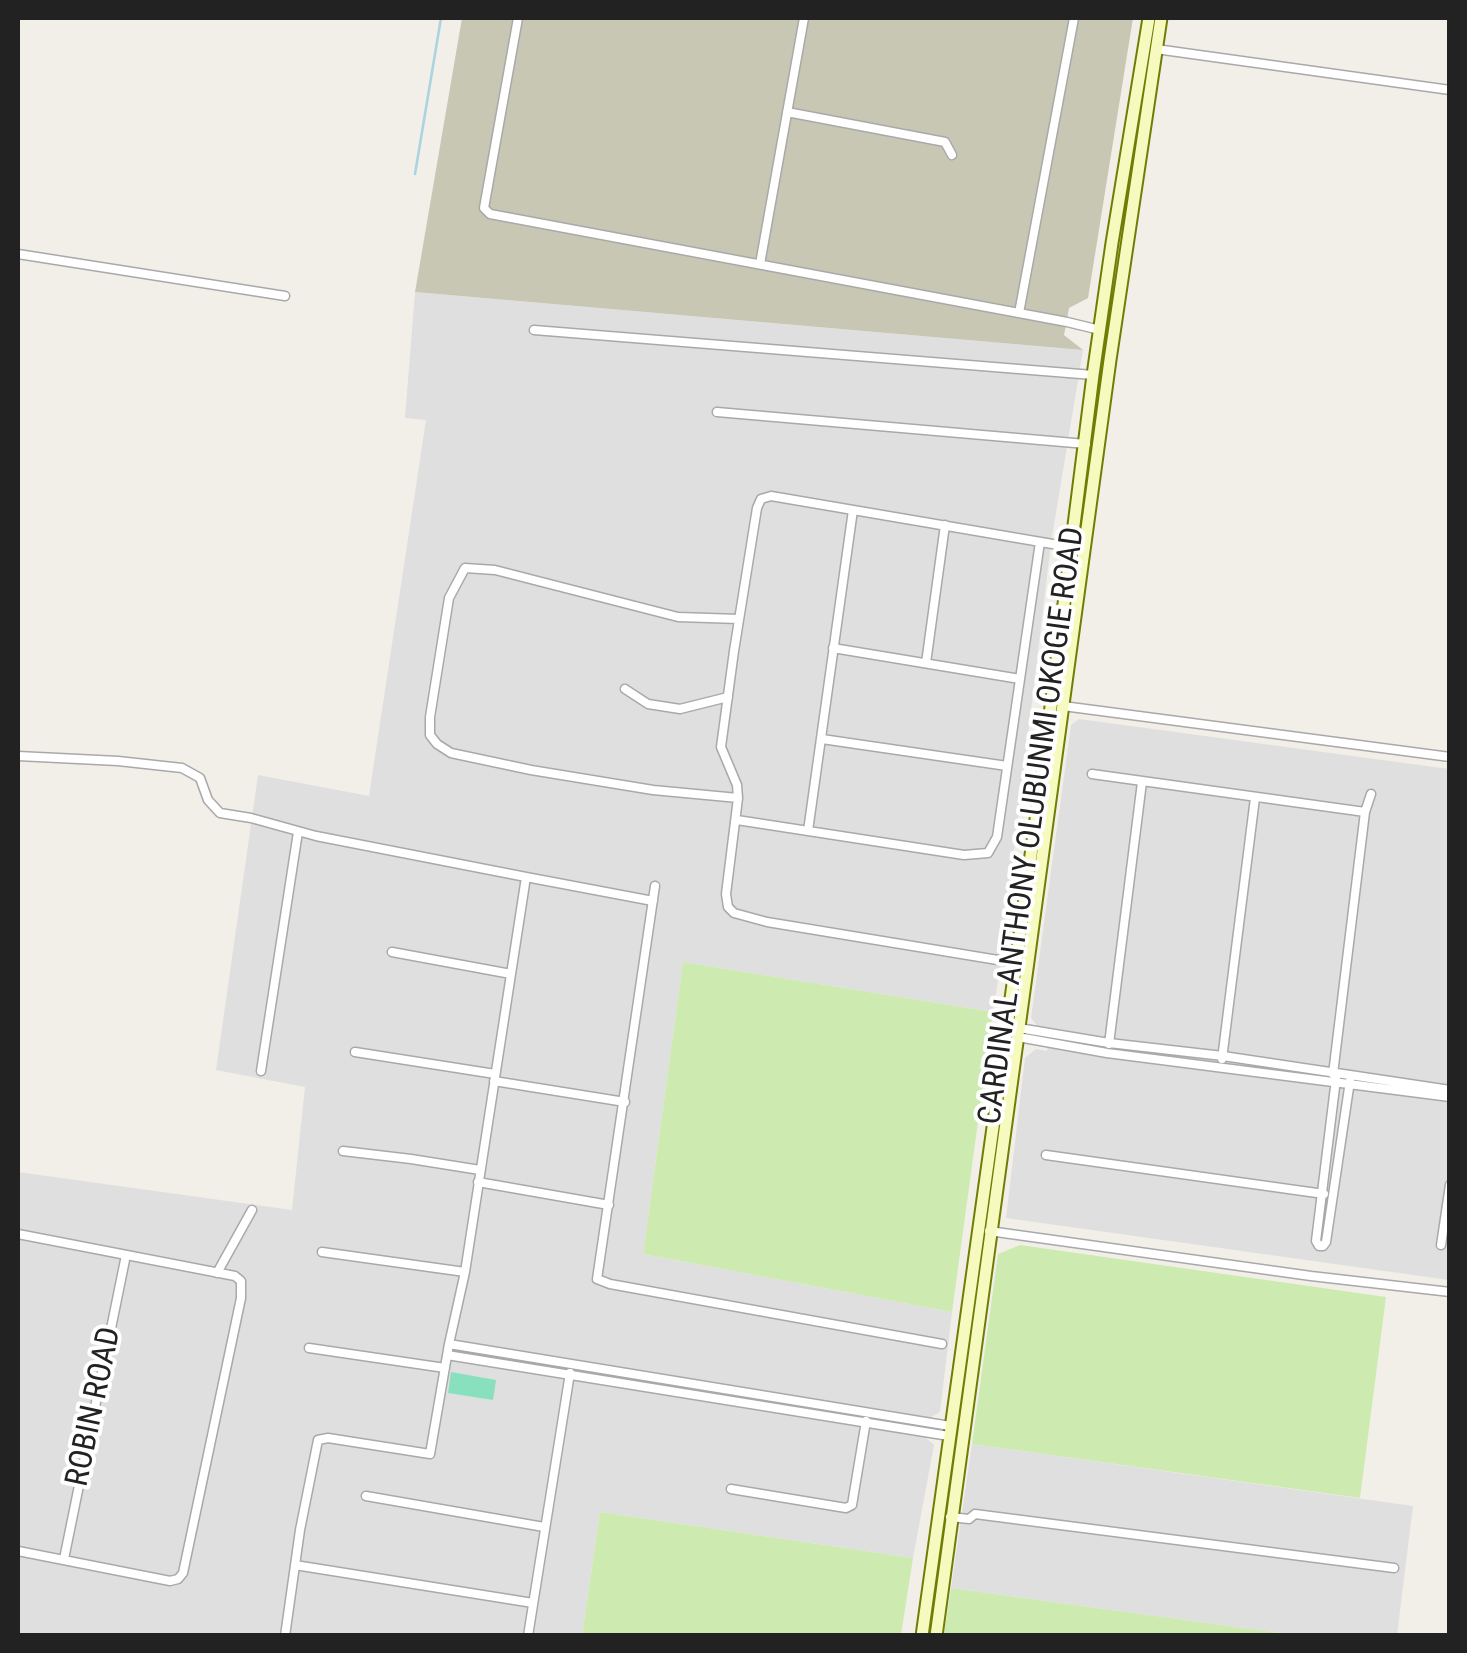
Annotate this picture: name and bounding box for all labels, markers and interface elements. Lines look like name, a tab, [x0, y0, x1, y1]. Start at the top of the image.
street label: CARDINAL ANTHONY OLUBUNMI OKOGIE ROAD	[972, 525, 1094, 1127]
street label: ROBIN ROAD	[59, 1324, 131, 1490]

